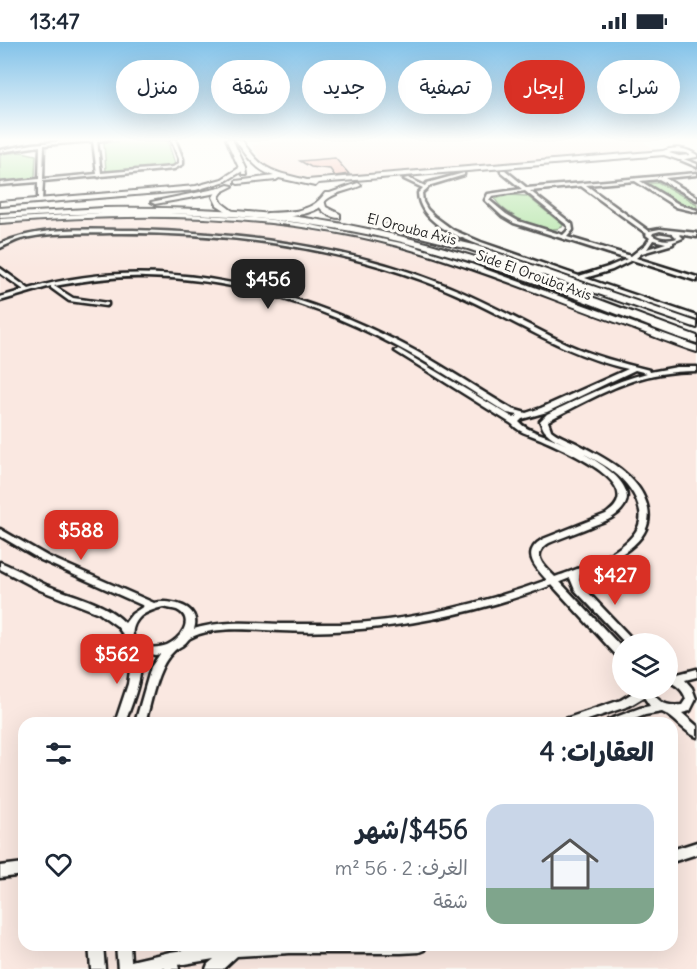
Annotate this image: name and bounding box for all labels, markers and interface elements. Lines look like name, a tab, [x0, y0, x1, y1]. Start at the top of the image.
text: 13:47	[30, 7, 79, 35]
chip: منزل	[116, 60, 199, 114]
chip: شقة	[211, 60, 290, 114]
chip: جديد	[302, 60, 386, 114]
chip: تصفية	[398, 60, 492, 114]
chip: إيجار	[504, 60, 585, 114]
chip: شراء	[597, 60, 680, 114]
street label: El Orouba Axis	[365, 209, 459, 249]
street label: Side El Orouba Axis	[474, 246, 594, 304]
pin: $456	[232, 259, 304, 310]
text: $456	[245, 266, 291, 291]
pin: $588	[45, 510, 117, 561]
text: $588	[58, 517, 104, 542]
pin: $427	[579, 555, 651, 606]
text: $427	[593, 562, 637, 587]
map controls	[612, 633, 678, 699]
button: layers	[612, 633, 678, 699]
pin: $562	[81, 634, 153, 685]
text: $562	[94, 641, 140, 666]
text: العقارات: 4	[540, 735, 654, 768]
icon: filters	[42, 737, 75, 770]
text: $456/شهر	[356, 813, 468, 846]
icon: home	[534, 828, 606, 900]
icon: heart	[42, 848, 75, 881]
text: الغرف: 2 · 56 m²	[335, 855, 468, 880]
text: شقة	[433, 888, 468, 913]

